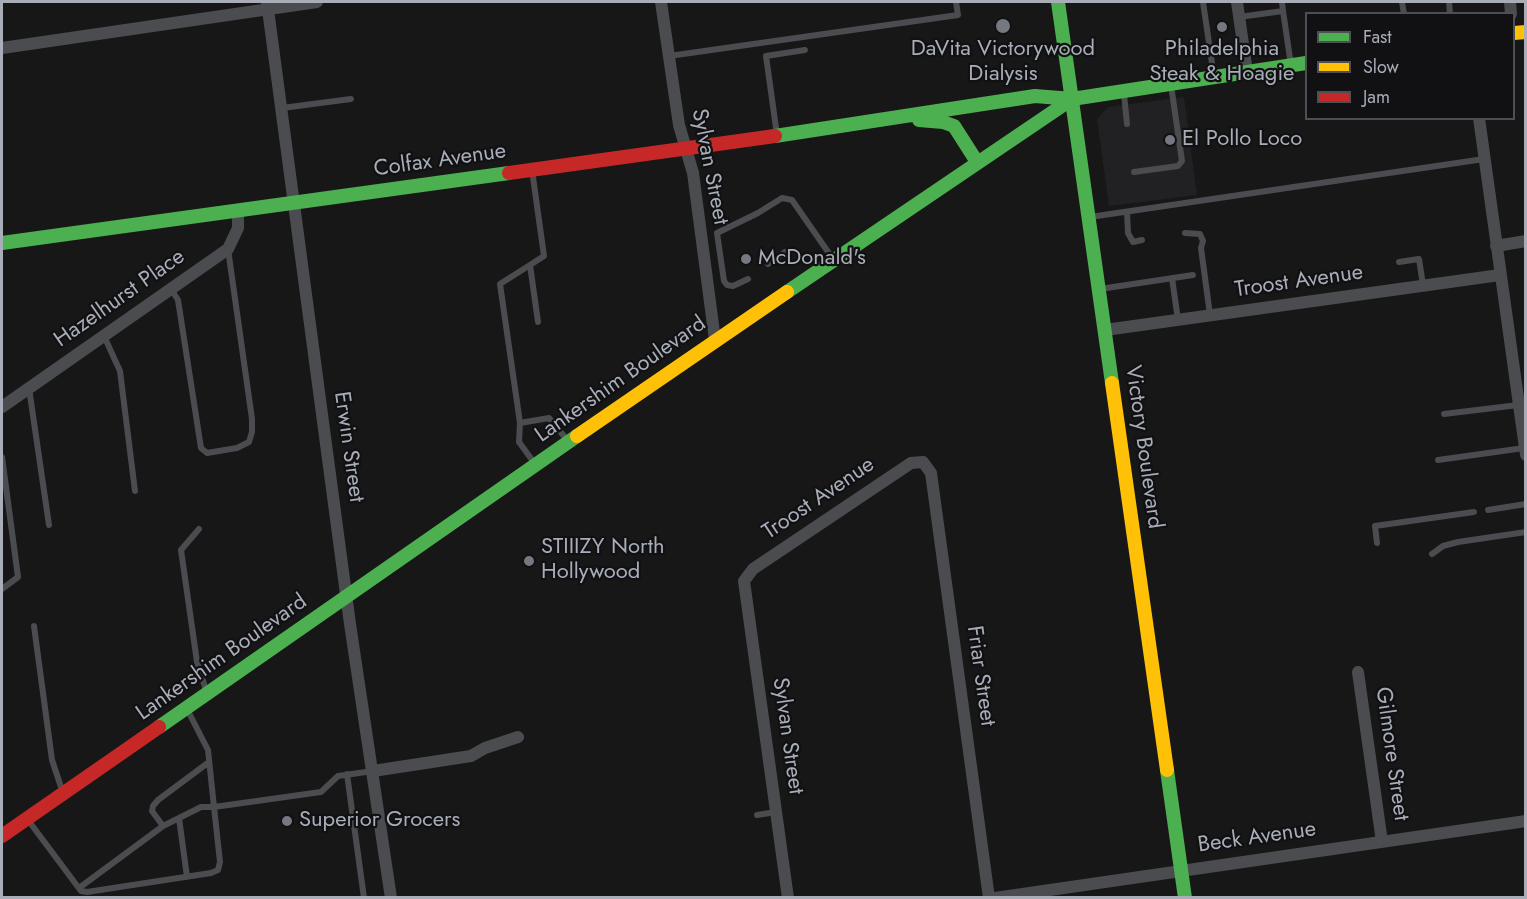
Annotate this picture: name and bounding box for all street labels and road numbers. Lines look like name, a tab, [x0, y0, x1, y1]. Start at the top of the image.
street label: Sylvan Street	[685, 107, 733, 227]
street label: Colfax Avenue	[372, 139, 508, 183]
street label: Hazelhurst Place	[50, 244, 190, 354]
street label: Troost Avenue	[1233, 260, 1365, 304]
street label: Lankershim Boulevard	[531, 311, 711, 449]
street label: Victory Boulevard	[1118, 364, 1168, 530]
street label: Erwin Street	[327, 390, 369, 504]
street label: Troost Avenue	[758, 452, 880, 546]
street label: Lankershim Boulevard	[132, 589, 312, 727]
street label: Friar Street	[960, 624, 1000, 728]
street label: Sylvan Street	[766, 676, 808, 796]
street label: Gilmore Street	[1369, 685, 1413, 823]
street label: Beck Avenue	[1196, 817, 1318, 859]

